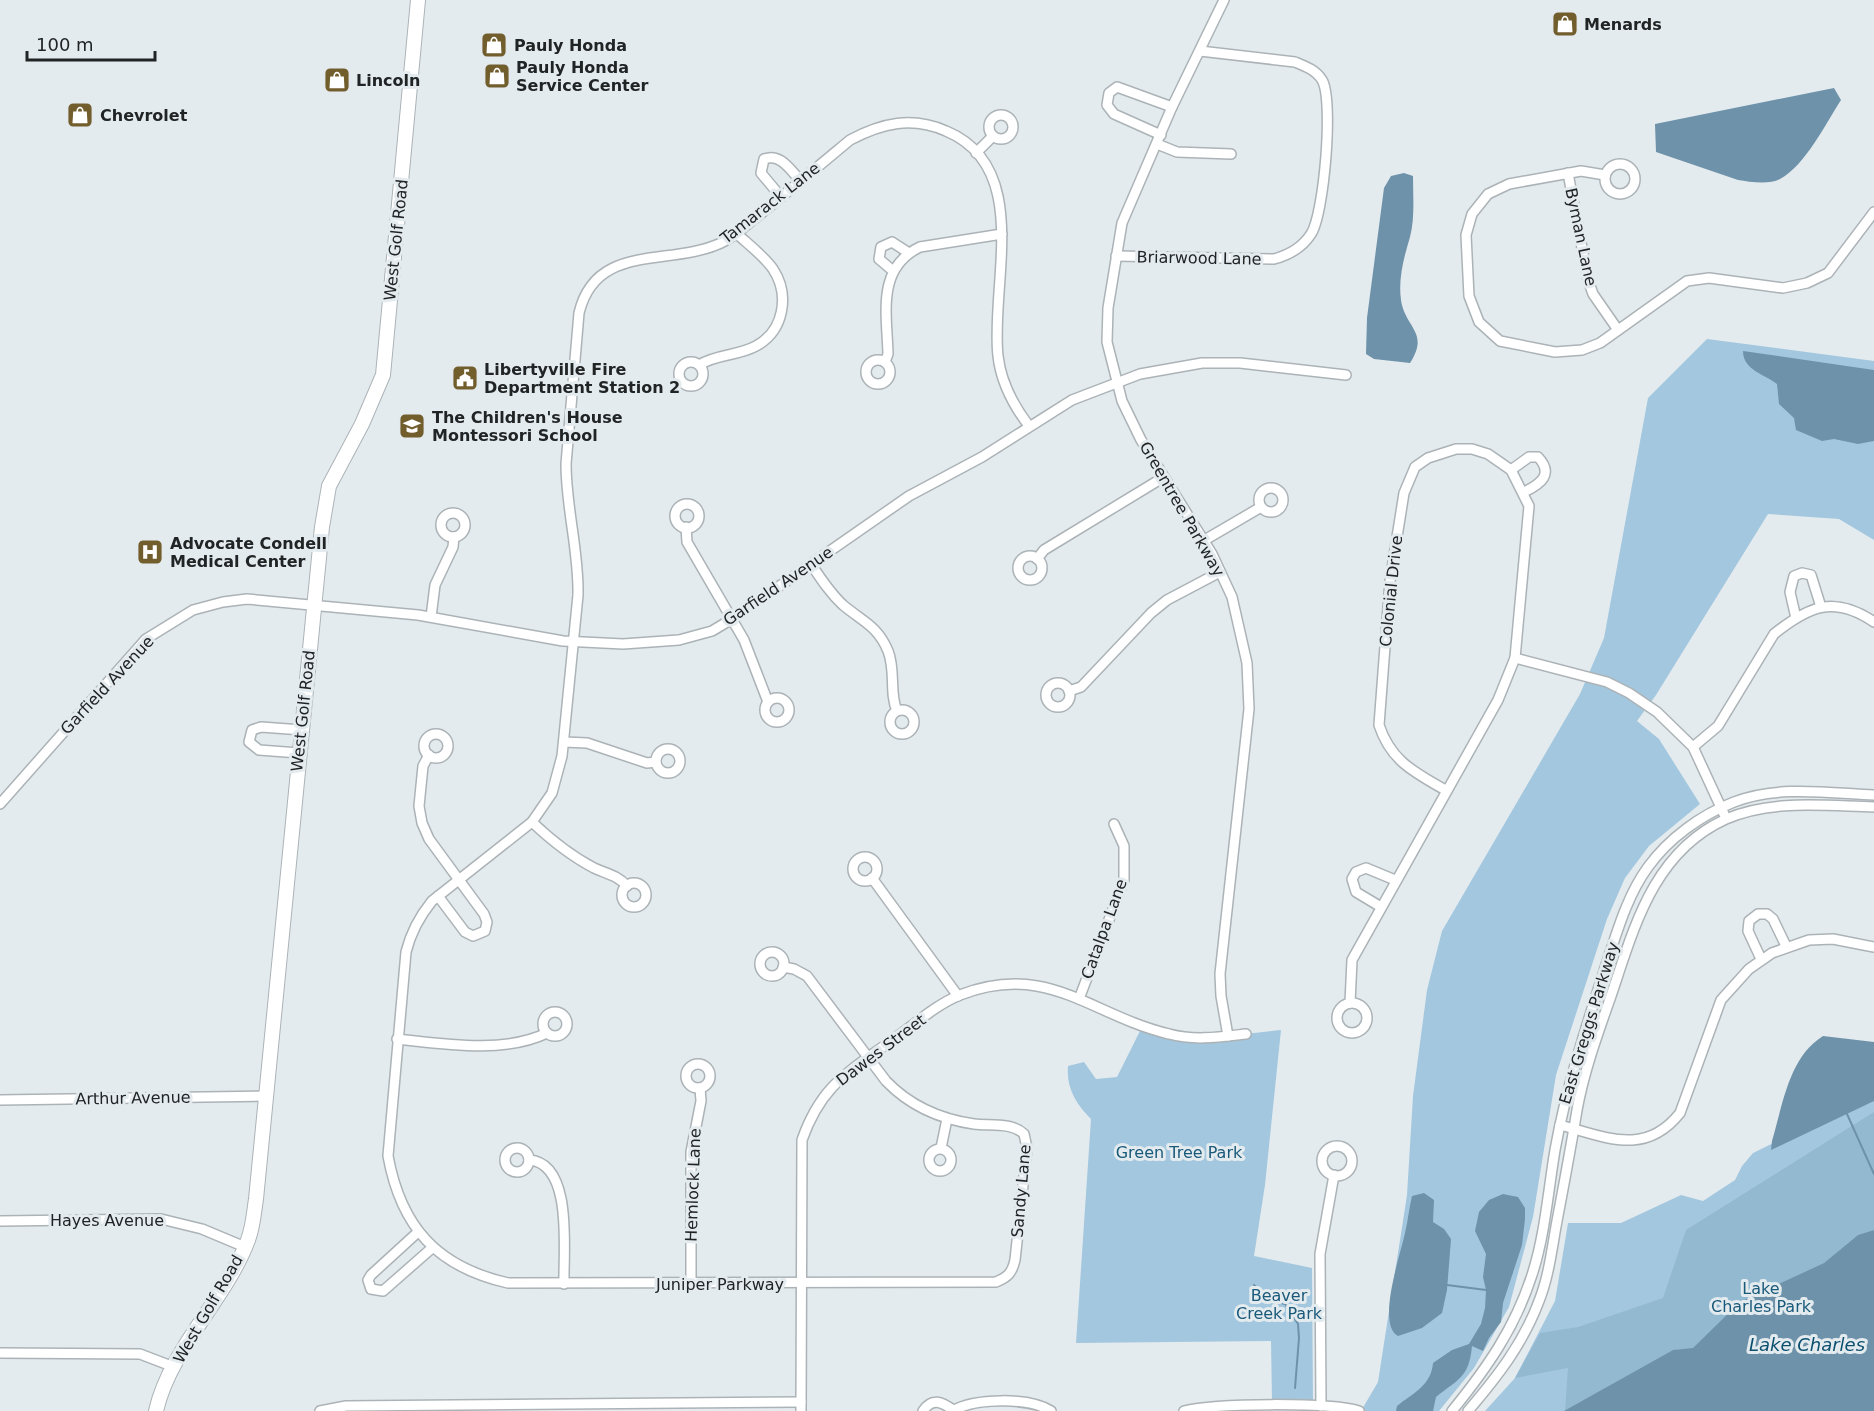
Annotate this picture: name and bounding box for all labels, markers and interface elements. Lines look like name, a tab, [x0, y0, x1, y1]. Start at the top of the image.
shop icon: Menards	[1550, 9, 1580, 39]
place label: Menards	[1584, 15, 1662, 34]
scale bar	[27, 24, 154, 62]
shop icon: Pauly Honda	[479, 30, 509, 60]
text: 100 m	[36, 34, 94, 55]
place label: Pauly Honda	[514, 36, 627, 55]
place label: Pauly Honda Service Center	[516, 58, 649, 95]
shop icon: Pauly Honda Service Center	[482, 61, 512, 91]
shop icon: Lincoln	[322, 65, 352, 95]
place label: Lincoln	[356, 71, 420, 90]
shop icon: Chevrolet	[65, 100, 95, 130]
place label: Chevrolet	[100, 106, 188, 125]
street label: Tamarack Lane	[716, 158, 823, 248]
street label: West Golf Road	[380, 178, 412, 302]
street label: Byman Lane	[1561, 186, 1601, 288]
street label: Briarwood Lane	[1136, 247, 1262, 269]
place label: Libertyville Fire Department Station 2	[484, 360, 680, 397]
public building icon: Libertyville Fire Department Station 2	[450, 363, 480, 393]
place label: The Children's House Montessori School	[432, 408, 623, 445]
school or university icon: The Children's House Montessori School	[397, 411, 427, 441]
street label: Greentree Parkway	[1136, 438, 1228, 580]
place label: Advocate Condell Medical Center	[170, 534, 327, 571]
street label: Colonial Drive	[1376, 534, 1406, 648]
hospital icon: Advocate Condell Medical Center	[135, 537, 165, 567]
street label: Garfield Avenue	[720, 542, 836, 630]
street label: Garfield Avenue	[56, 632, 158, 738]
street label: West Golf Road	[287, 649, 319, 773]
street label: Catalpa Lane	[1077, 876, 1131, 982]
street label: East Greggs Parkway	[1555, 940, 1623, 1106]
street label: Dawes Street	[833, 1010, 929, 1090]
street label: Arthur Avenue	[75, 1087, 191, 1109]
street label: Hemlock Lane	[682, 1128, 704, 1242]
park label: Green Tree Park	[1116, 1143, 1243, 1162]
street label: Sandy Lane	[1007, 1144, 1035, 1238]
street label: Hayes Avenue	[50, 1211, 164, 1230]
street label: West Golf Road	[169, 1251, 247, 1367]
street label: Juniper Parkway	[655, 1275, 784, 1294]
park label: Lake Charles Park	[1711, 1279, 1812, 1316]
park label: Beaver Creek Park	[1236, 1286, 1323, 1323]
water label: Lake Charles	[1749, 1334, 1865, 1355]

